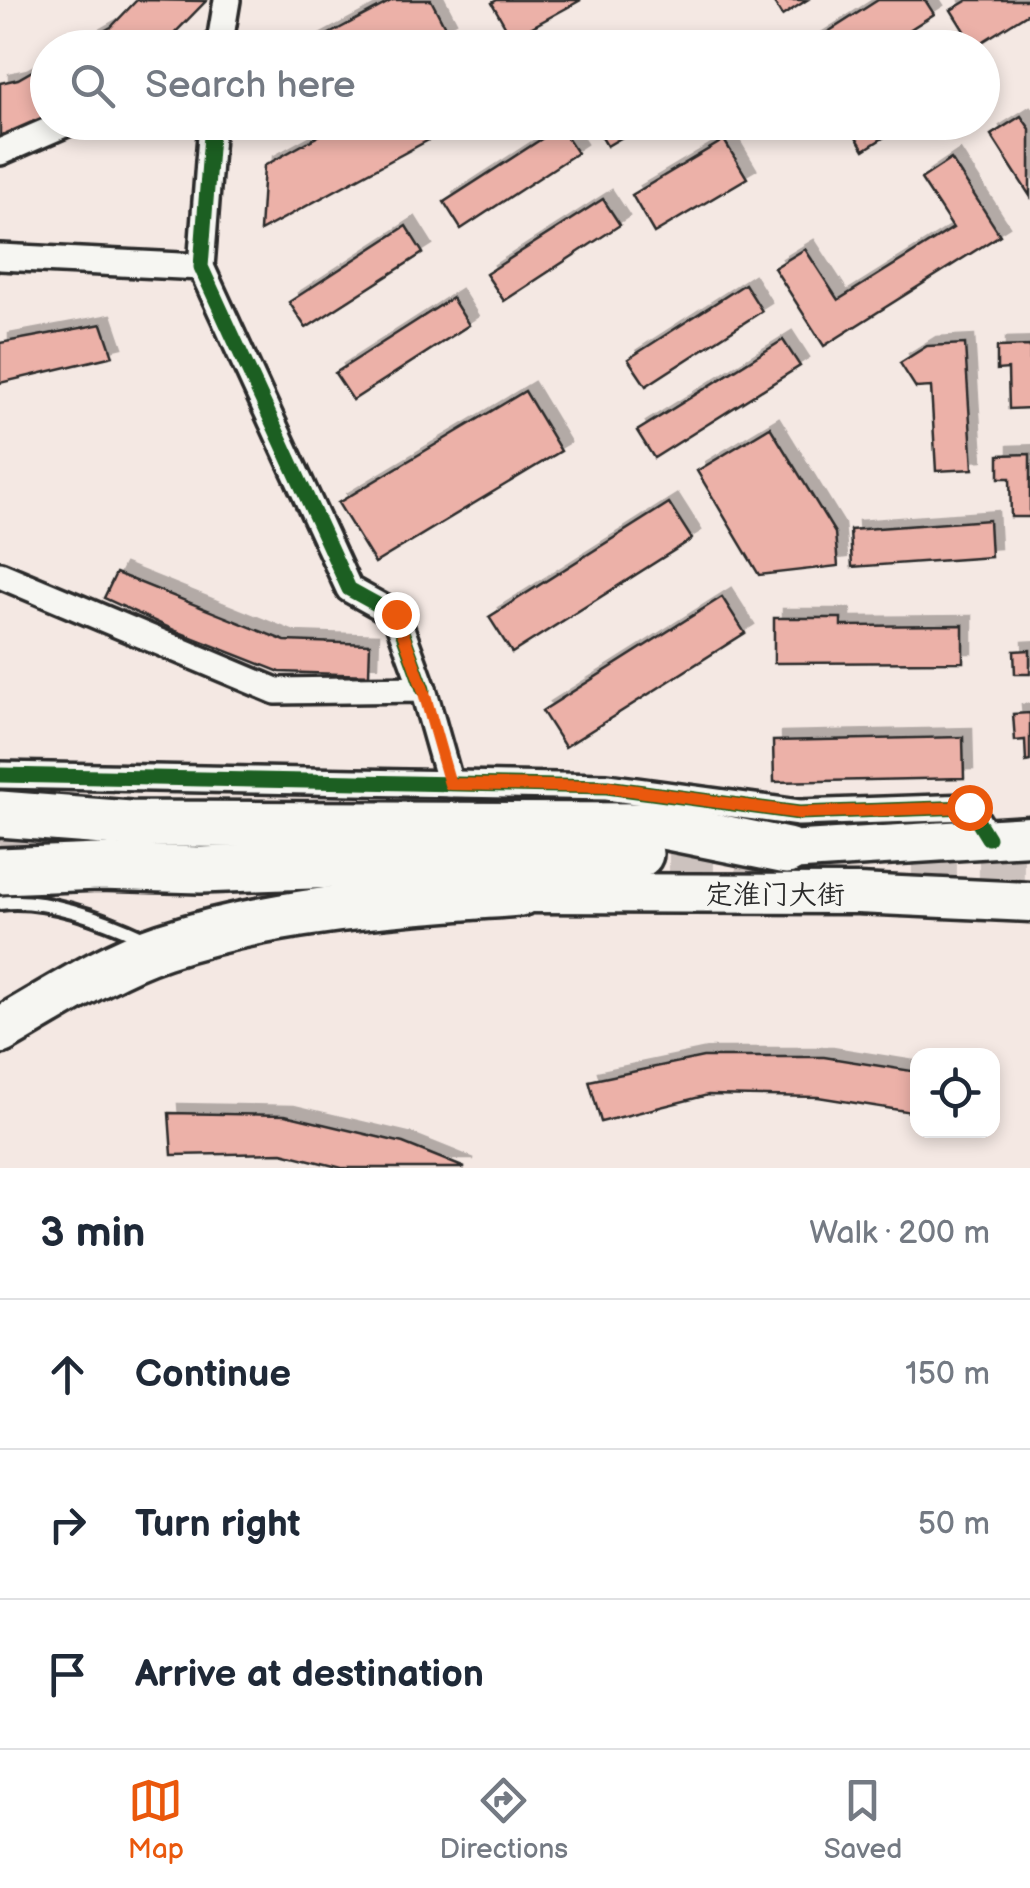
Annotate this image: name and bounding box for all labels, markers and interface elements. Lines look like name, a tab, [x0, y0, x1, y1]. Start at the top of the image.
search box	[30, 30, 1000, 140]
icon: search	[65, 58, 120, 113]
text: Search here	[145, 63, 356, 108]
route end	[374, 592, 420, 638]
route start	[947, 785, 993, 831]
street label: 定淮门大街	[705, 879, 845, 912]
map controls	[910, 1048, 1000, 1138]
button: locate	[910, 1048, 1000, 1138]
text: 3 min	[40, 1208, 145, 1259]
text: Walk · 200 m	[809, 1214, 990, 1253]
icon: ahead	[40, 1347, 95, 1402]
text: Continue	[135, 1352, 291, 1397]
text: 150 m	[905, 1355, 990, 1394]
icon: right	[40, 1497, 95, 1552]
text: Turn right	[135, 1502, 300, 1547]
text: 50 m	[918, 1505, 990, 1544]
icon: arrive	[40, 1647, 95, 1702]
text: Arrive at destination	[135, 1652, 484, 1697]
tab: Map	[128, 1773, 184, 1866]
tab: Directions	[439, 1773, 568, 1866]
tab: Saved	[824, 1773, 902, 1866]

